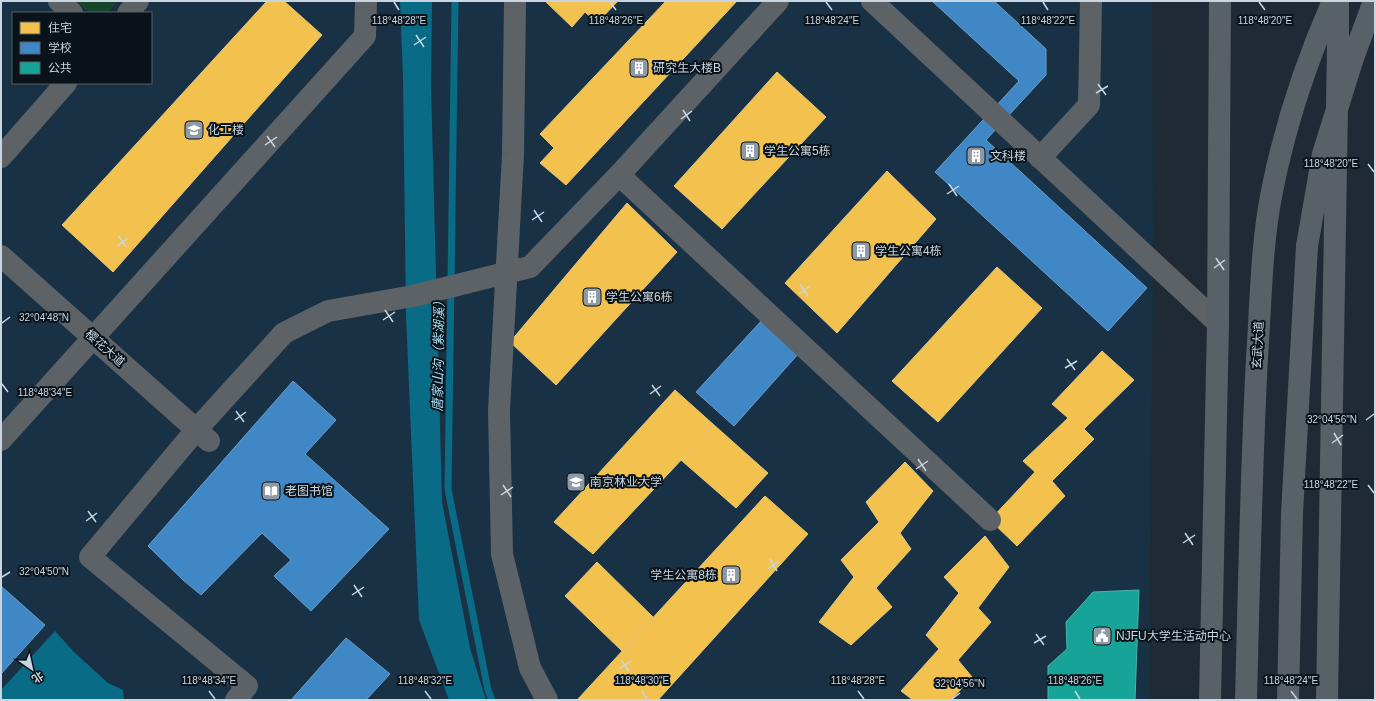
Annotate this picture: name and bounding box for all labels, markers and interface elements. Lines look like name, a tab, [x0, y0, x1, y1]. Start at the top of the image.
legend	[12, 12, 152, 84]
text: 118°48'28"E	[372, 15, 426, 26]
text: 118°48'26"E	[589, 15, 643, 26]
text: 118°48'24"E	[805, 15, 859, 26]
text: 118°48'22"E	[1021, 15, 1075, 26]
text: 118°48'20"E	[1238, 15, 1292, 26]
text: 住宅	[48, 21, 72, 35]
text: 学校	[48, 41, 72, 55]
building icon: 研究生大楼B	[628, 57, 650, 79]
text: 公共	[48, 61, 72, 75]
place label: 研究生大楼B	[653, 61, 721, 75]
school or university icon: 化工楼	[183, 119, 205, 141]
place label: 化工楼	[208, 123, 244, 137]
building icon: 学生公寓5栋	[739, 140, 761, 162]
place label: 学生公寓5栋	[764, 144, 831, 158]
building icon: 文科楼	[965, 145, 987, 167]
place label: 文科楼	[990, 149, 1026, 163]
text: 118°48'20"E	[1304, 158, 1358, 169]
building icon: 学生公寓4栋	[850, 240, 872, 262]
place label: 学生公寓4栋	[875, 244, 942, 258]
building icon: 学生公寓6栋	[581, 286, 603, 308]
place label: 学生公寓6栋	[606, 290, 673, 304]
water label: 唐家山沟（紫湖溪）	[430, 294, 447, 412]
text: 32°04'48"N	[19, 312, 69, 323]
street label: 玄武大道	[1250, 321, 1266, 369]
street label: 樱花大道	[82, 327, 128, 369]
text: 118°48'34"E	[18, 387, 72, 398]
text: 32°04'56"N	[1307, 414, 1357, 425]
school or university icon: 南京林业大学	[565, 471, 587, 493]
place label: 南京林业大学	[590, 475, 662, 489]
text: 118°48'22"E	[1304, 479, 1358, 490]
library icon: 老图书馆	[260, 480, 282, 502]
place label: 老图书馆	[285, 484, 333, 498]
building icon: 学生公寓8栋	[720, 564, 742, 586]
text: 32°04'50"N	[19, 566, 69, 577]
place label: 学生公寓8栋	[650, 568, 717, 582]
public building icon: NJFU大学生活动中心	[1091, 625, 1113, 647]
place label: NJFU大学生活动中心	[1116, 629, 1231, 643]
north arrow	[12, 649, 52, 689]
text: 北	[30, 669, 46, 685]
text: 118°48'34"E	[182, 675, 236, 686]
text: 118°48'32"E	[398, 675, 452, 686]
text: 118°48'30"E	[615, 675, 669, 686]
text: 118°48'28"E	[831, 675, 885, 686]
text: 118°48'26"E	[1048, 675, 1102, 686]
text: 118°48'24"E	[1264, 675, 1318, 686]
text: 32°04'56"N	[935, 678, 985, 689]

